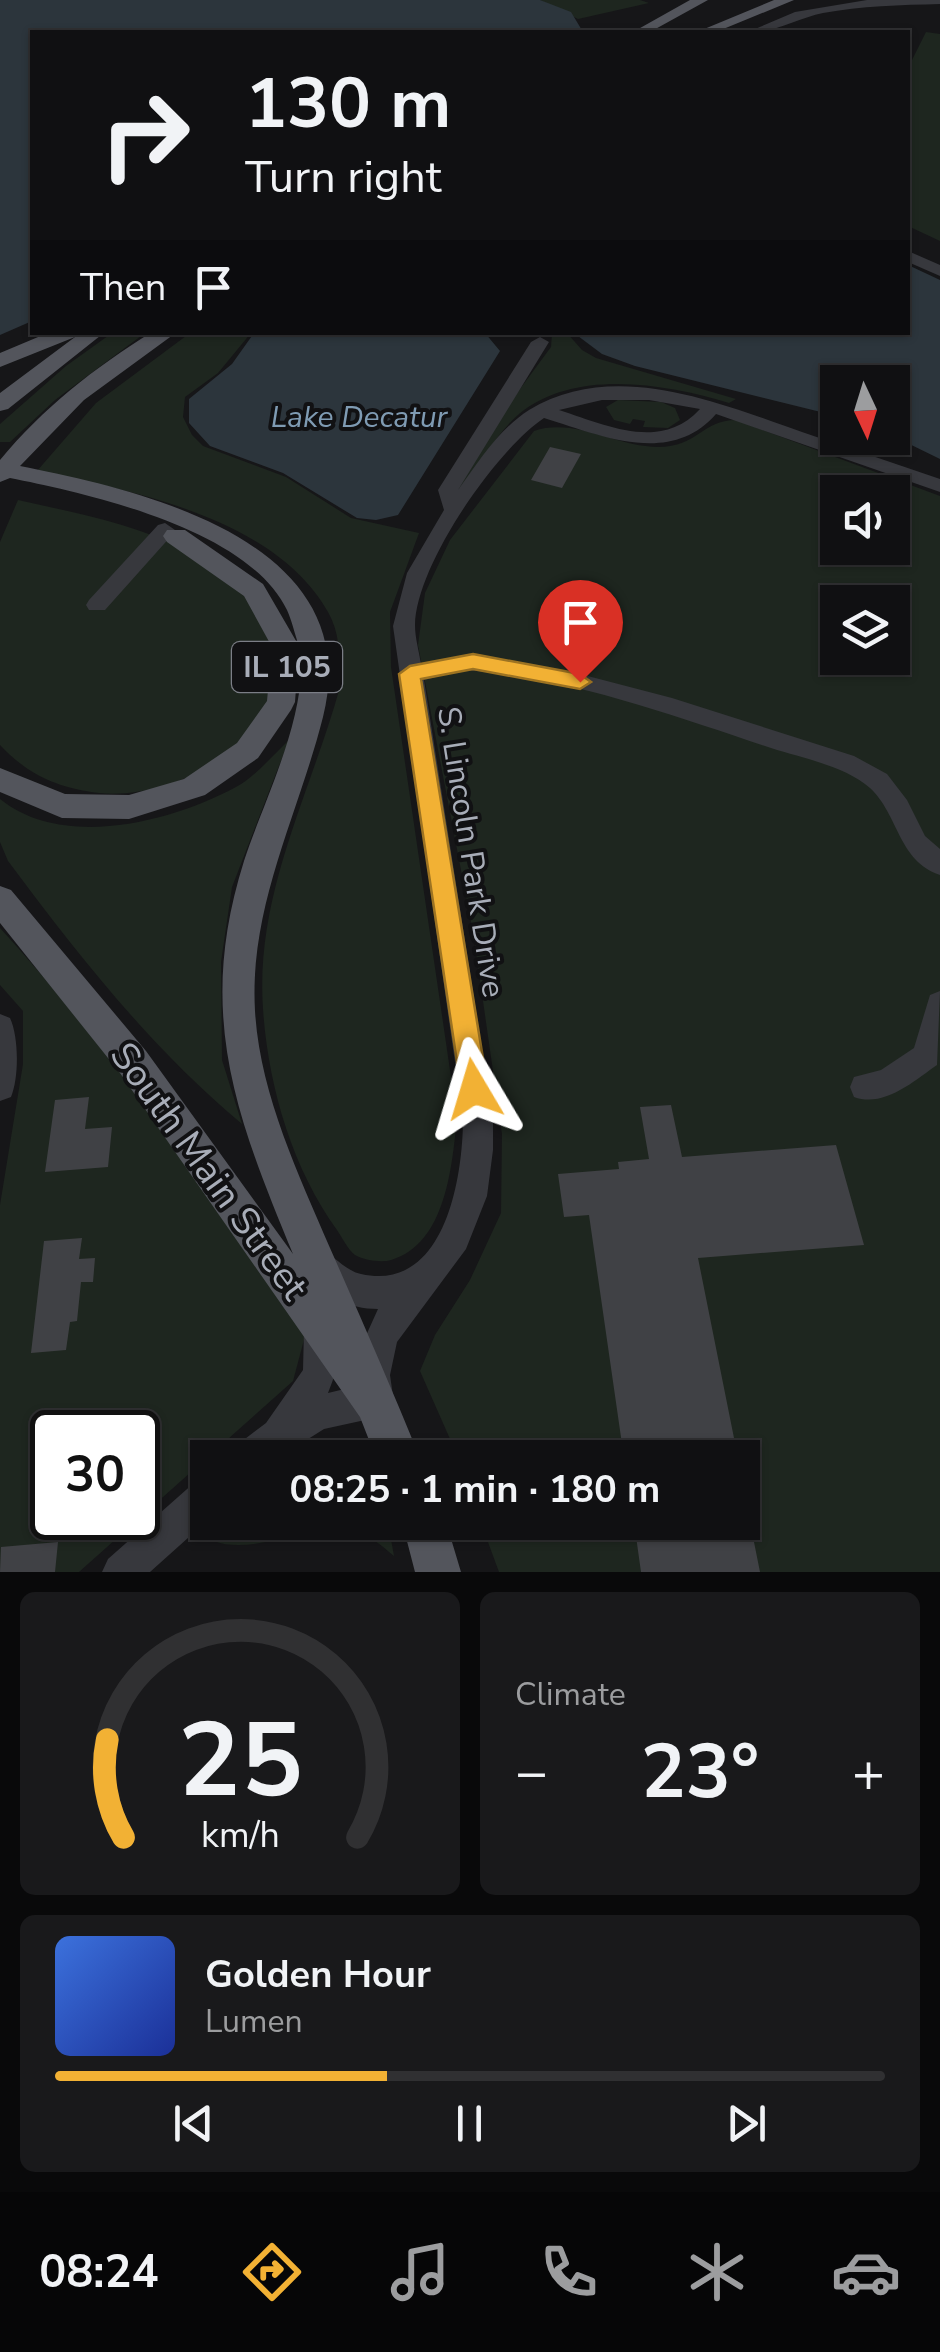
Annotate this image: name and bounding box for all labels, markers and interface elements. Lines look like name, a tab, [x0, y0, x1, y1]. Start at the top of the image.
text: 130 m	[245, 56, 451, 152]
icon: right	[80, 70, 210, 200]
text: Turn right	[245, 147, 442, 208]
icon: arrive	[186, 260, 241, 315]
text: Then	[80, 262, 166, 313]
north arrow	[820, 365, 910, 455]
map controls	[820, 365, 910, 675]
water label: Lake Decatur	[271, 397, 448, 438]
button: sound	[820, 475, 910, 565]
pin	[538, 580, 623, 683]
button: layers	[820, 585, 910, 675]
icon: arrive	[553, 595, 608, 650]
road number: IL 105	[232, 642, 342, 692]
street label: S. Lincoln Park Drive	[427, 703, 515, 1001]
street label: South Main Street	[98, 1032, 320, 1311]
position arrow	[422, 1037, 526, 1141]
speed limit sign: 30	[30, 1410, 160, 1540]
text: 08:25 · 1 min · 180 m	[290, 1464, 660, 1515]
text: Climate	[515, 1673, 626, 1716]
text: 25	[178, 1690, 302, 1832]
text: 23°	[641, 1721, 759, 1823]
text: −	[515, 1735, 548, 1810]
text: +	[852, 1735, 885, 1810]
text: km/h	[201, 1811, 279, 1860]
text: Golden Hour	[205, 1949, 431, 2000]
text: Lumen	[205, 2000, 303, 2043]
icon: previous	[166, 2096, 221, 2151]
icon: pause	[442, 2096, 497, 2151]
icon: next	[719, 2096, 774, 2151]
icon: directions	[237, 2237, 307, 2307]
icon: music	[385, 2237, 455, 2307]
icon: phone	[534, 2237, 604, 2307]
icon: climate	[682, 2237, 752, 2307]
icon: car	[831, 2237, 901, 2307]
text: 08:24	[39, 2242, 158, 2303]

